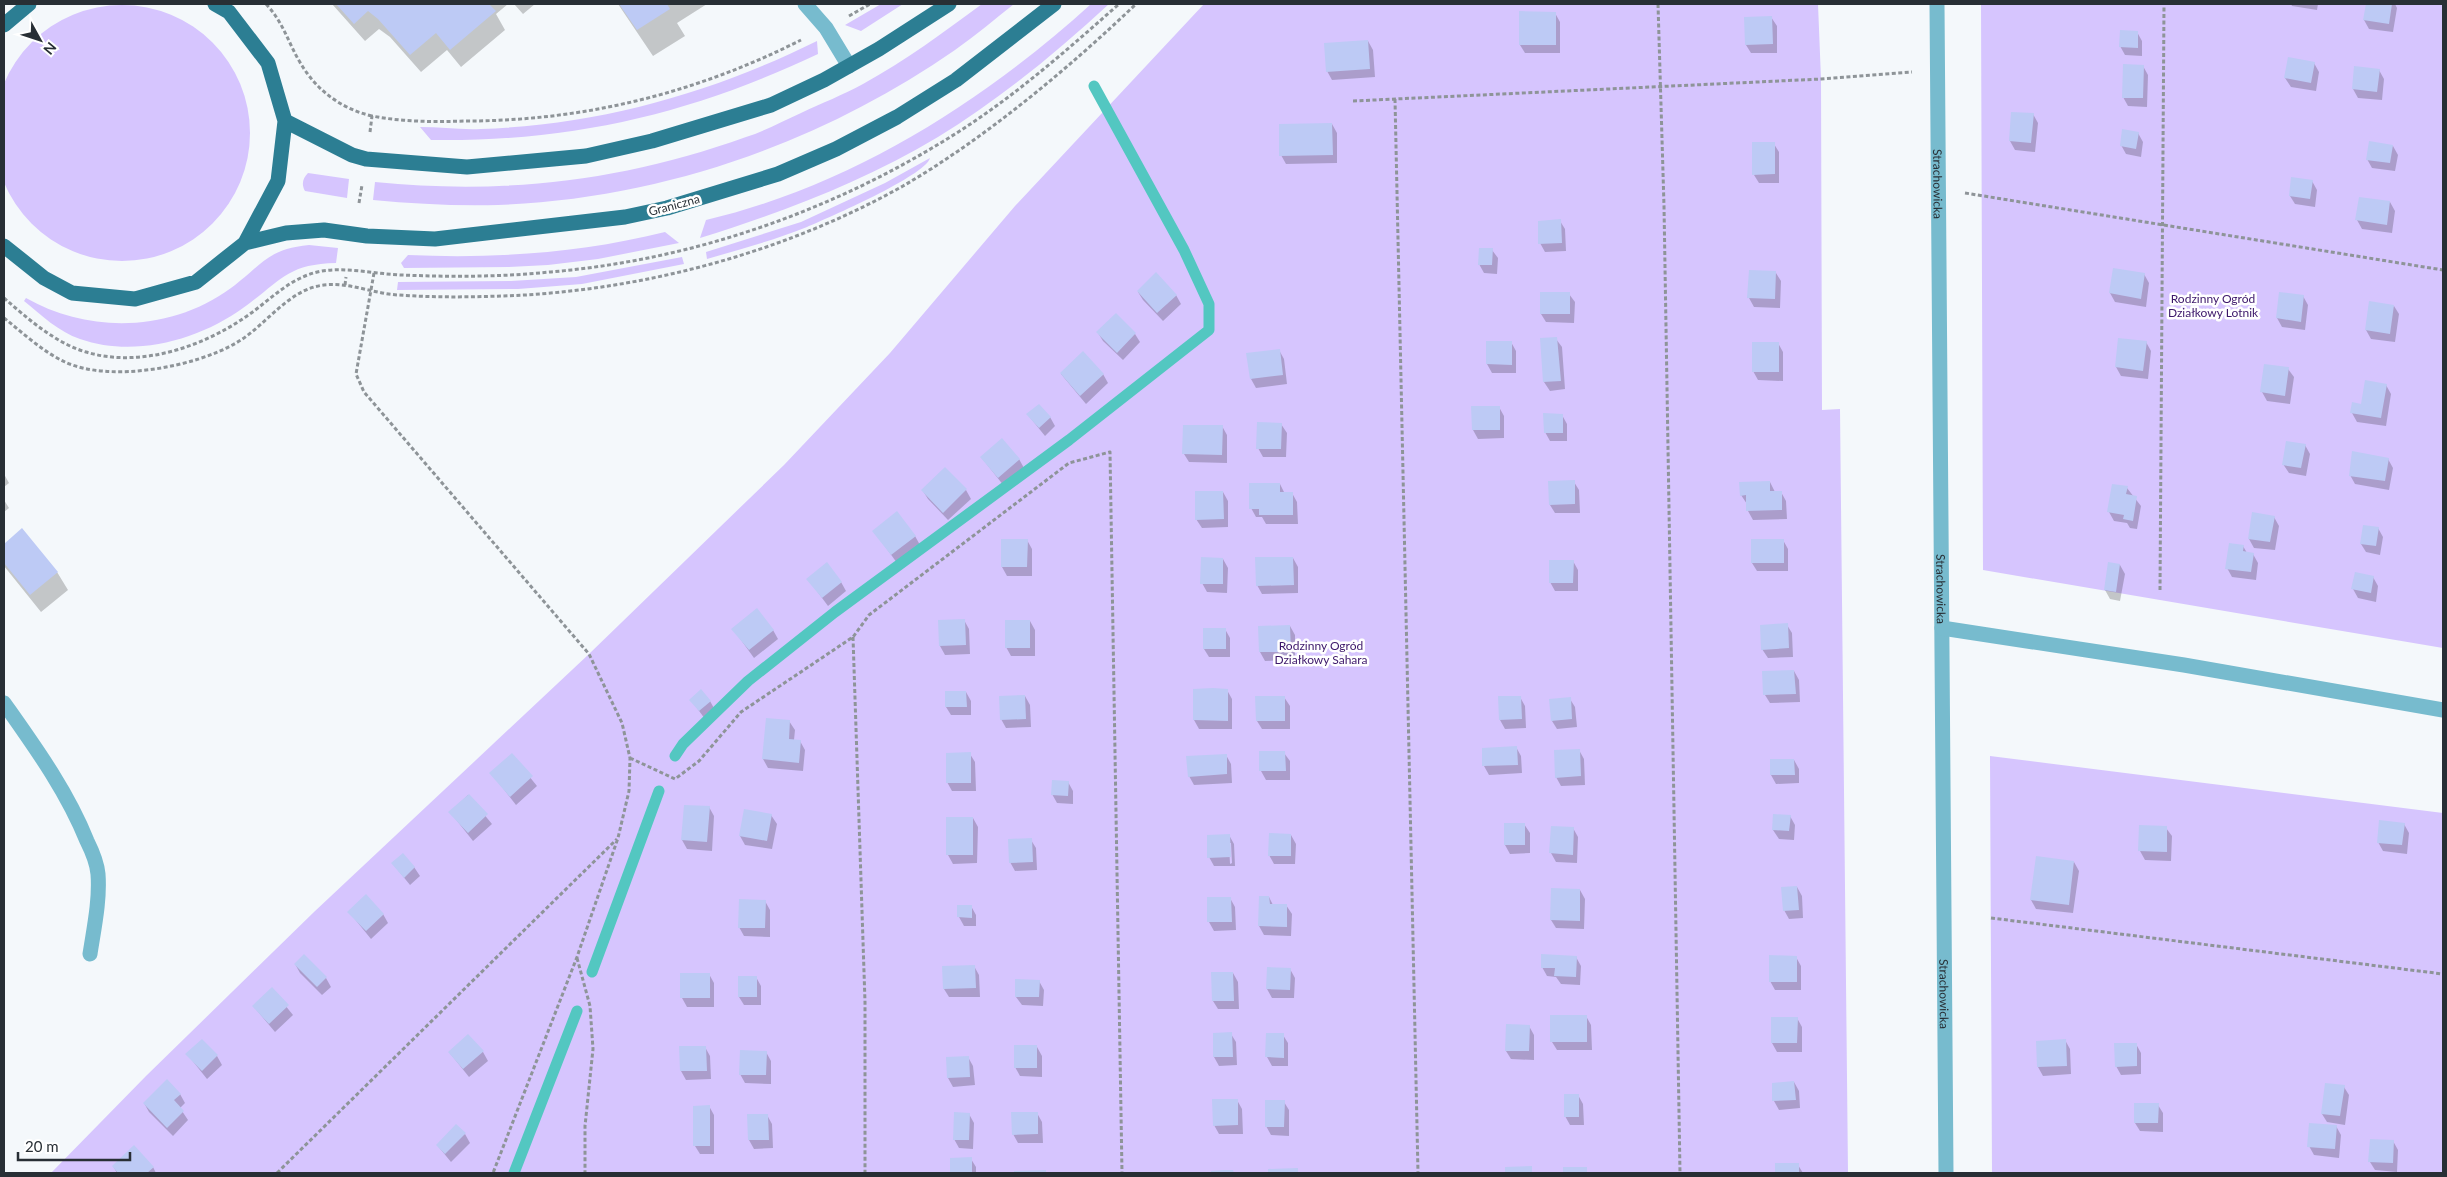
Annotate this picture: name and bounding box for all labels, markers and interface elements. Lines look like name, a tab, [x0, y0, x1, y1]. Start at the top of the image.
north arrow	[15, 15, 65, 65]
text: N	[40, 39, 60, 58]
street label: Strachowicka	[1931, 149, 1946, 219]
street label: Graniczna	[647, 191, 701, 219]
park label: Rodzinny Ogród Działkowy Lotnik	[2168, 291, 2259, 320]
street label: Strachowicka	[1934, 554, 1949, 624]
park label: Rodzinny Ogród Działkowy Sahara	[1274, 638, 1368, 667]
street label: Strachowicka	[1937, 959, 1952, 1029]
scale bar	[18, 1130, 130, 1162]
text: 20 m	[25, 1137, 59, 1155]

